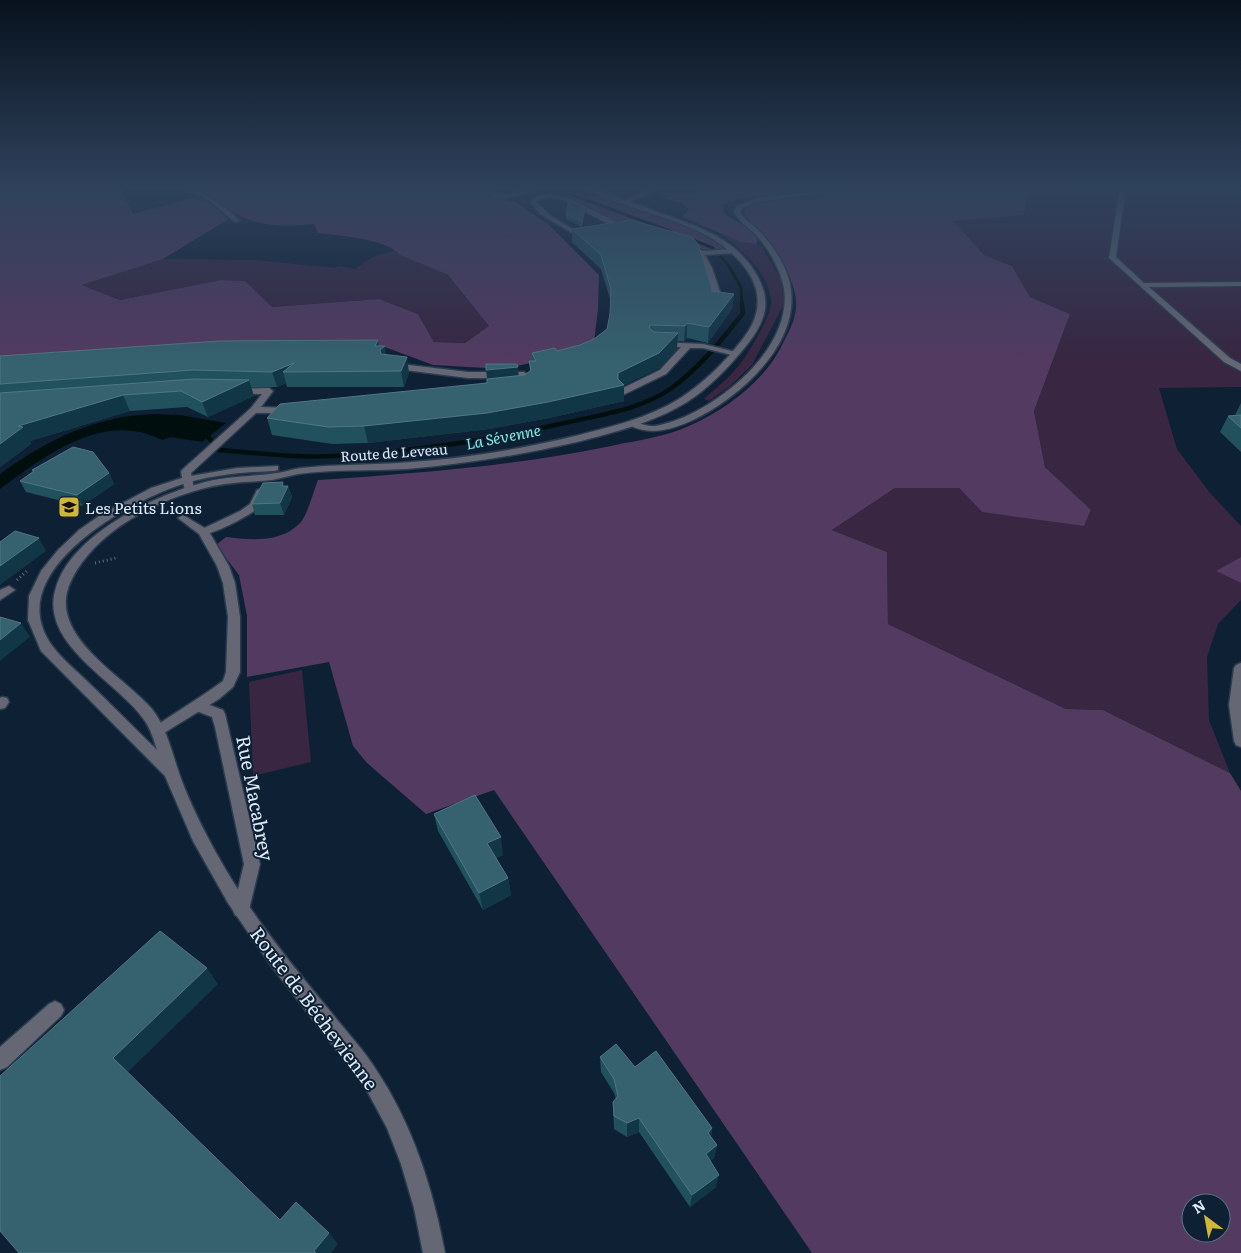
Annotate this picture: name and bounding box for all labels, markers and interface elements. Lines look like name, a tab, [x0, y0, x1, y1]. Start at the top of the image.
water label: La Sévenne	[464, 417, 542, 455]
street label: Route de Leveau	[340, 438, 449, 466]
school or university icon: Les Petits Lions	[57, 495, 81, 519]
place label: Les Petits Lions	[85, 495, 202, 519]
street label: Rue Macabrey	[230, 733, 282, 863]
street label: Route de Béchevienne	[244, 921, 386, 1096]
north arrow	[1181, 1193, 1231, 1243]
text: N	[1188, 1194, 1209, 1218]

